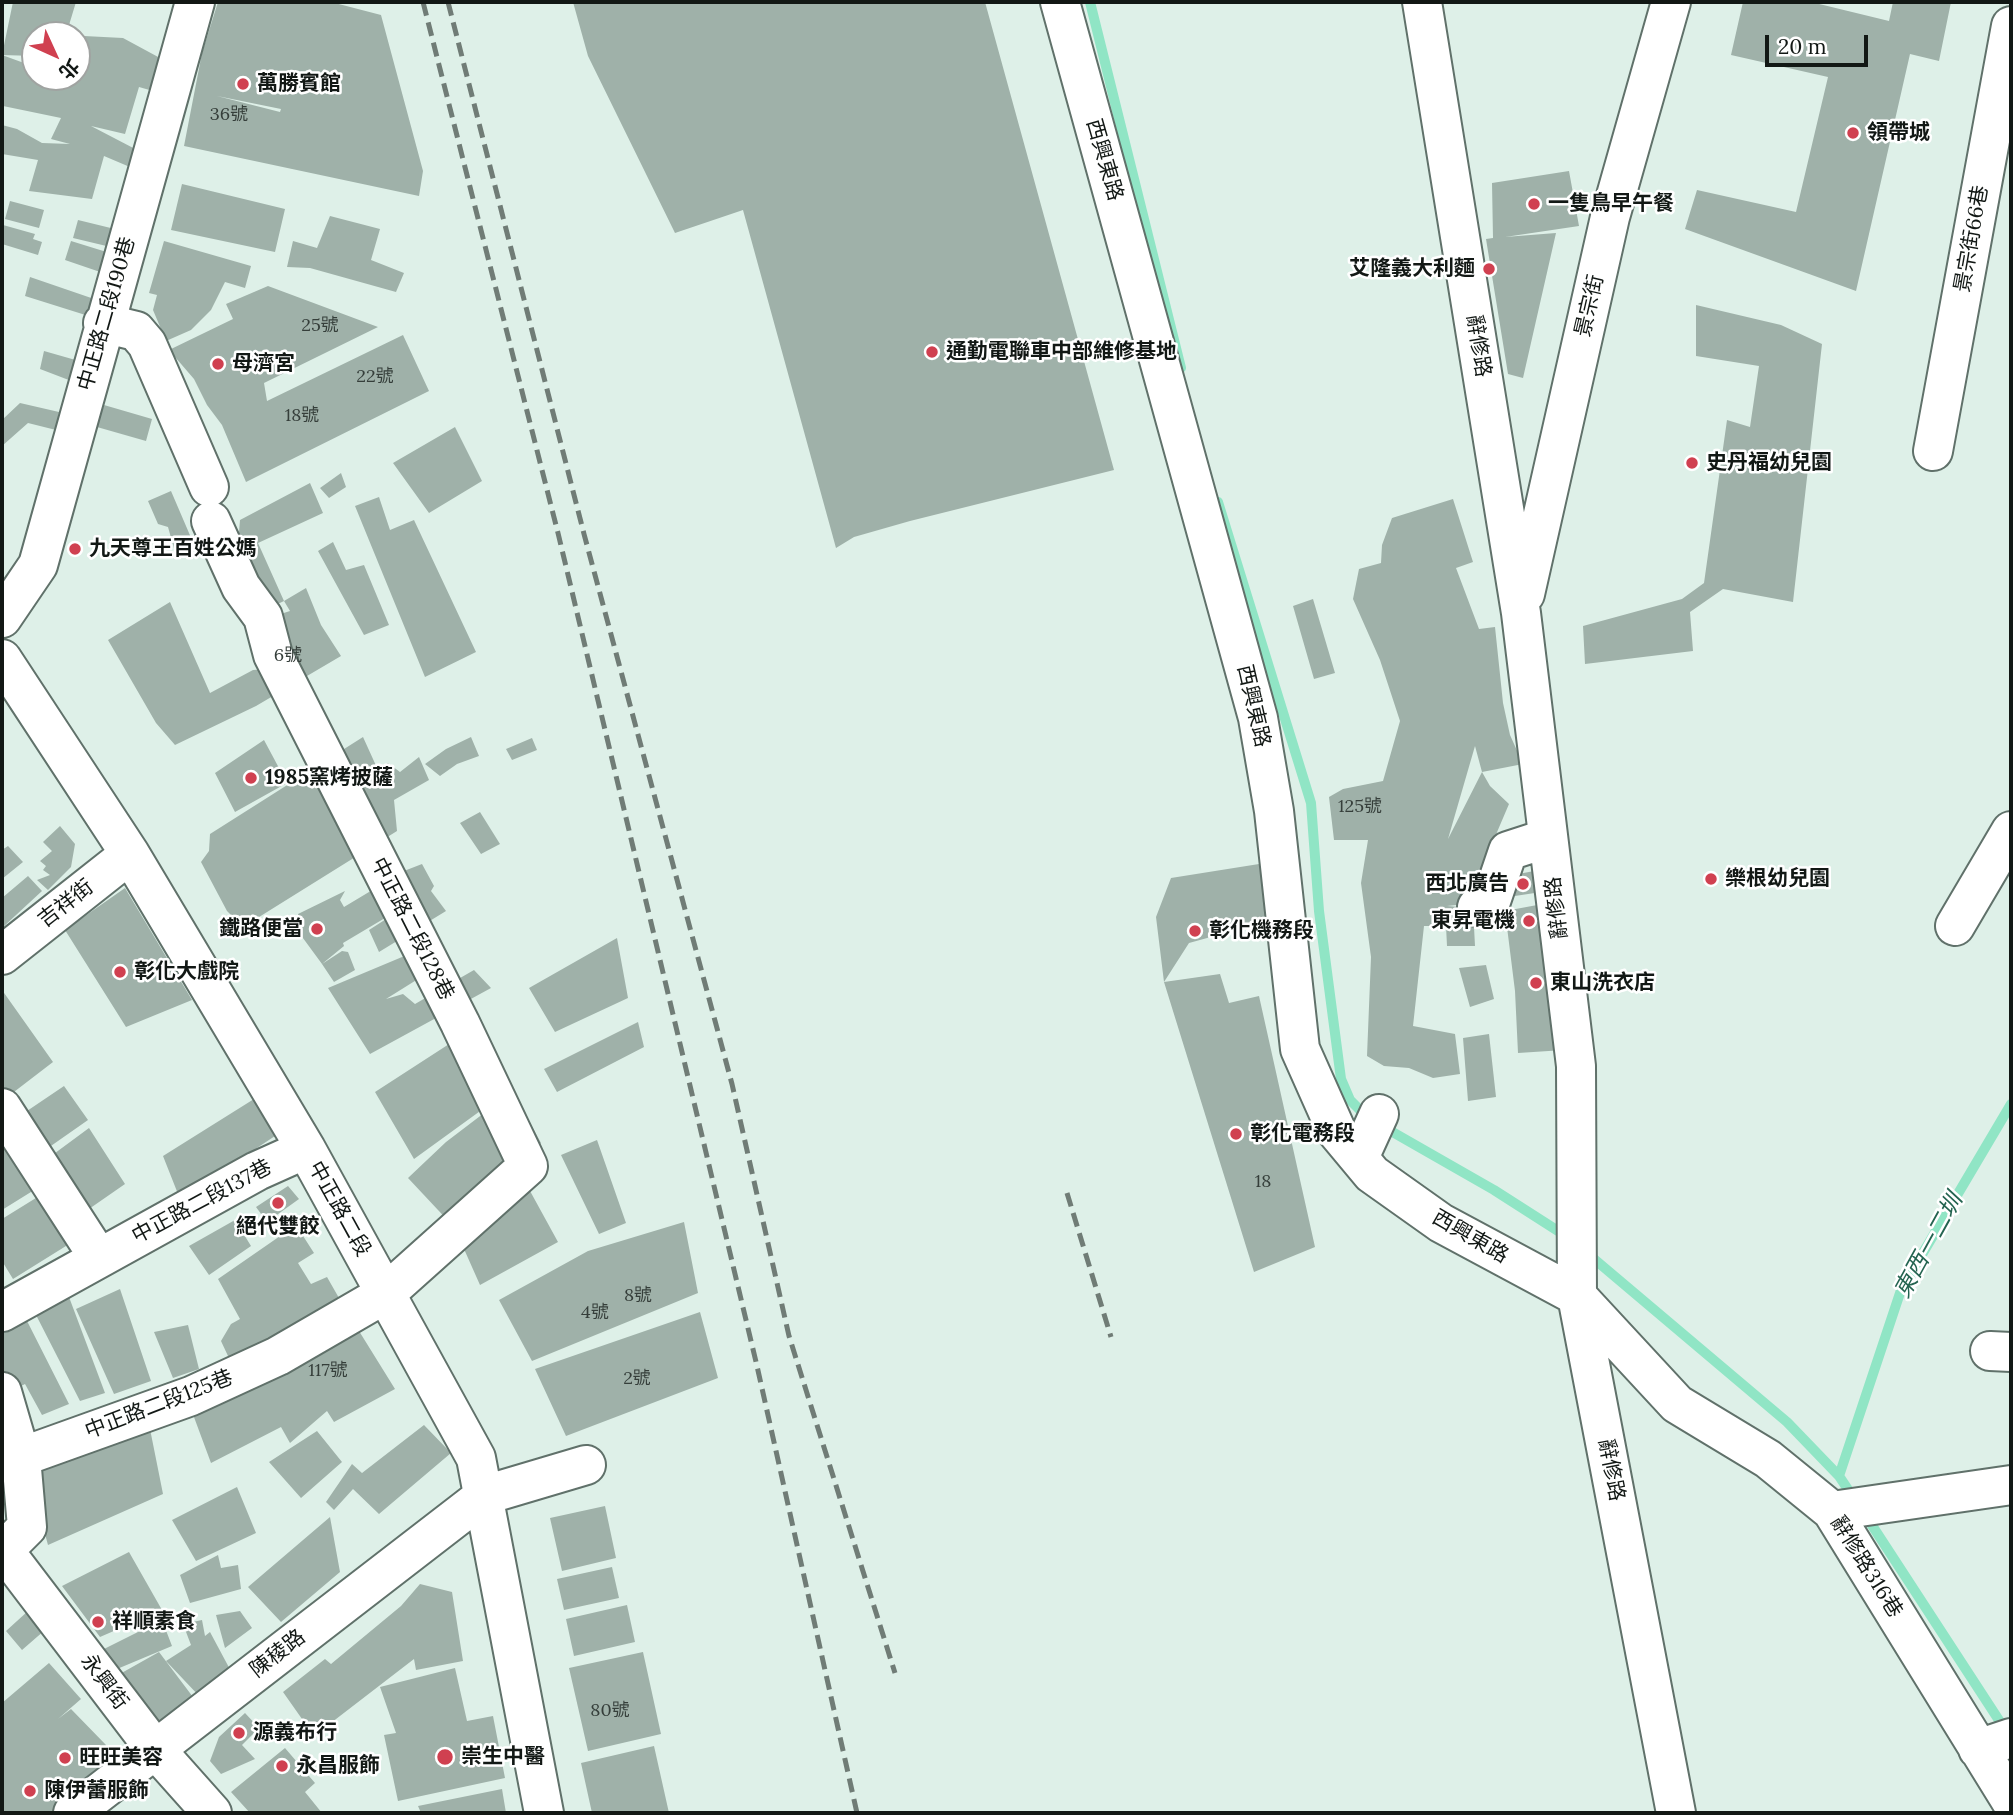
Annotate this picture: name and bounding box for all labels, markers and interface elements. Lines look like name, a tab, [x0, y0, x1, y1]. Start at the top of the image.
north arrow	[21, 21, 91, 91]
scale bar	[1768, 21, 1871, 65]
text: 20 m	[1778, 33, 1827, 60]
text: 北	[54, 54, 85, 85]
place label: 萬勝賓館	[257, 71, 341, 97]
marker: 萬勝賓館	[235, 76, 251, 92]
house number: 36號	[210, 104, 248, 126]
street label: 西興東路	[1080, 116, 1128, 204]
place label: 領帶城	[1867, 120, 1930, 146]
marker: 領帶城	[1845, 125, 1861, 141]
street label: 景宗街66巷	[1950, 183, 1994, 295]
place label: 一隻鳥早午餐	[1548, 191, 1674, 217]
marker: 一隻鳥早午餐	[1526, 196, 1542, 212]
street label: 中正路二段190巷	[73, 234, 141, 394]
place label: 艾隆義大利麵	[1349, 256, 1475, 282]
marker: 艾隆義大利麵	[1481, 261, 1497, 277]
street label: 景宗街	[1571, 272, 1609, 340]
street label: 辭修路	[1461, 313, 1495, 379]
house number: 25號	[301, 315, 339, 337]
place label: 通勤電聯車中部維修基地	[946, 339, 1177, 365]
marker: 通勤電聯車中部維修基地	[924, 344, 940, 360]
place label: 母濟宮	[232, 351, 295, 377]
marker: 母濟宮	[210, 356, 226, 372]
house number: 22號	[356, 366, 394, 388]
house number: 18號	[285, 405, 319, 427]
place label: 史丹福幼兒園	[1706, 450, 1832, 476]
marker: 史丹福幼兒園	[1684, 455, 1700, 471]
place label: 九天尊王百姓公媽	[89, 536, 257, 562]
marker: 九天尊王百姓公媽	[67, 541, 83, 557]
house number: 6號	[274, 645, 302, 667]
street label: 西興東路	[1231, 662, 1275, 750]
place label: 1985窯烤披薩	[265, 765, 393, 791]
marker: 1985窯烤披薩	[243, 770, 259, 786]
house number: 125號	[1338, 796, 1382, 818]
street label: 中正路二段128巷	[365, 853, 459, 1005]
place label: 樂根幼兒園	[1725, 866, 1830, 892]
place label: 西北廣告	[1425, 871, 1509, 897]
marker: 樂根幼兒園	[1703, 871, 1719, 887]
street label: 吉祥街	[33, 875, 99, 933]
street label: 辭修路	[1541, 875, 1573, 941]
marker: 西北廣告	[1515, 876, 1531, 892]
place label: 東昇電機	[1431, 908, 1515, 934]
marker: 東昇電機	[1521, 913, 1537, 929]
place label: 鐵路便當	[219, 916, 303, 942]
place label: 彰化機務段	[1209, 918, 1314, 944]
marker: 鐵路便當	[309, 921, 325, 937]
marker: 彰化機務段	[1187, 923, 1203, 939]
place label: 彰化大戲院	[134, 959, 239, 985]
marker: 彰化大戲院	[112, 964, 128, 980]
place label: 東山洗衣店	[1550, 970, 1655, 996]
marker: 東山洗衣店	[1528, 975, 1544, 991]
place label: 彰化電務段	[1250, 1121, 1355, 1147]
marker: 彰化電務段	[1228, 1126, 1244, 1142]
street label: 中正路二段137巷	[128, 1155, 276, 1249]
street label: 中正路二段	[303, 1157, 375, 1261]
house number: 18	[1255, 1171, 1271, 1193]
water label: 東西一二圳	[1889, 1189, 1969, 1303]
marker: 絕代雙餃	[270, 1195, 286, 1211]
street label: 西興東路	[1427, 1205, 1513, 1269]
place label: 絕代雙餃	[236, 1214, 320, 1240]
house number: 8號	[624, 1285, 652, 1307]
house number: 4號	[581, 1302, 609, 1324]
house number: 117號	[308, 1360, 348, 1382]
street label: 中正路二段125巷	[81, 1365, 237, 1445]
house number: 2號	[623, 1368, 651, 1390]
street label: 辭修路	[1593, 1437, 1629, 1503]
street label: 辭修路316巷	[1825, 1511, 1907, 1623]
place label: 祥順素食	[112, 1609, 196, 1635]
marker: 祥順素食	[90, 1614, 106, 1630]
street label: 陳稜路	[245, 1625, 311, 1683]
street label: 永興街	[75, 1649, 133, 1715]
house number: 80號	[590, 1700, 630, 1722]
place label: 源義布行	[253, 1720, 337, 1746]
marker: 源義布行	[231, 1725, 247, 1741]
place label: 崇生中醫	[461, 1744, 545, 1770]
place label: 旺旺美容	[79, 1745, 163, 1771]
marker: 崇生中醫	[435, 1747, 455, 1767]
marker: 旺旺美容	[57, 1750, 73, 1766]
place label: 永昌服飾	[296, 1753, 380, 1779]
marker: 永昌服飾	[274, 1758, 290, 1774]
place label: 陳伊蕾服飾	[44, 1778, 149, 1804]
marker: 陳伊蕾服飾	[22, 1783, 38, 1799]

